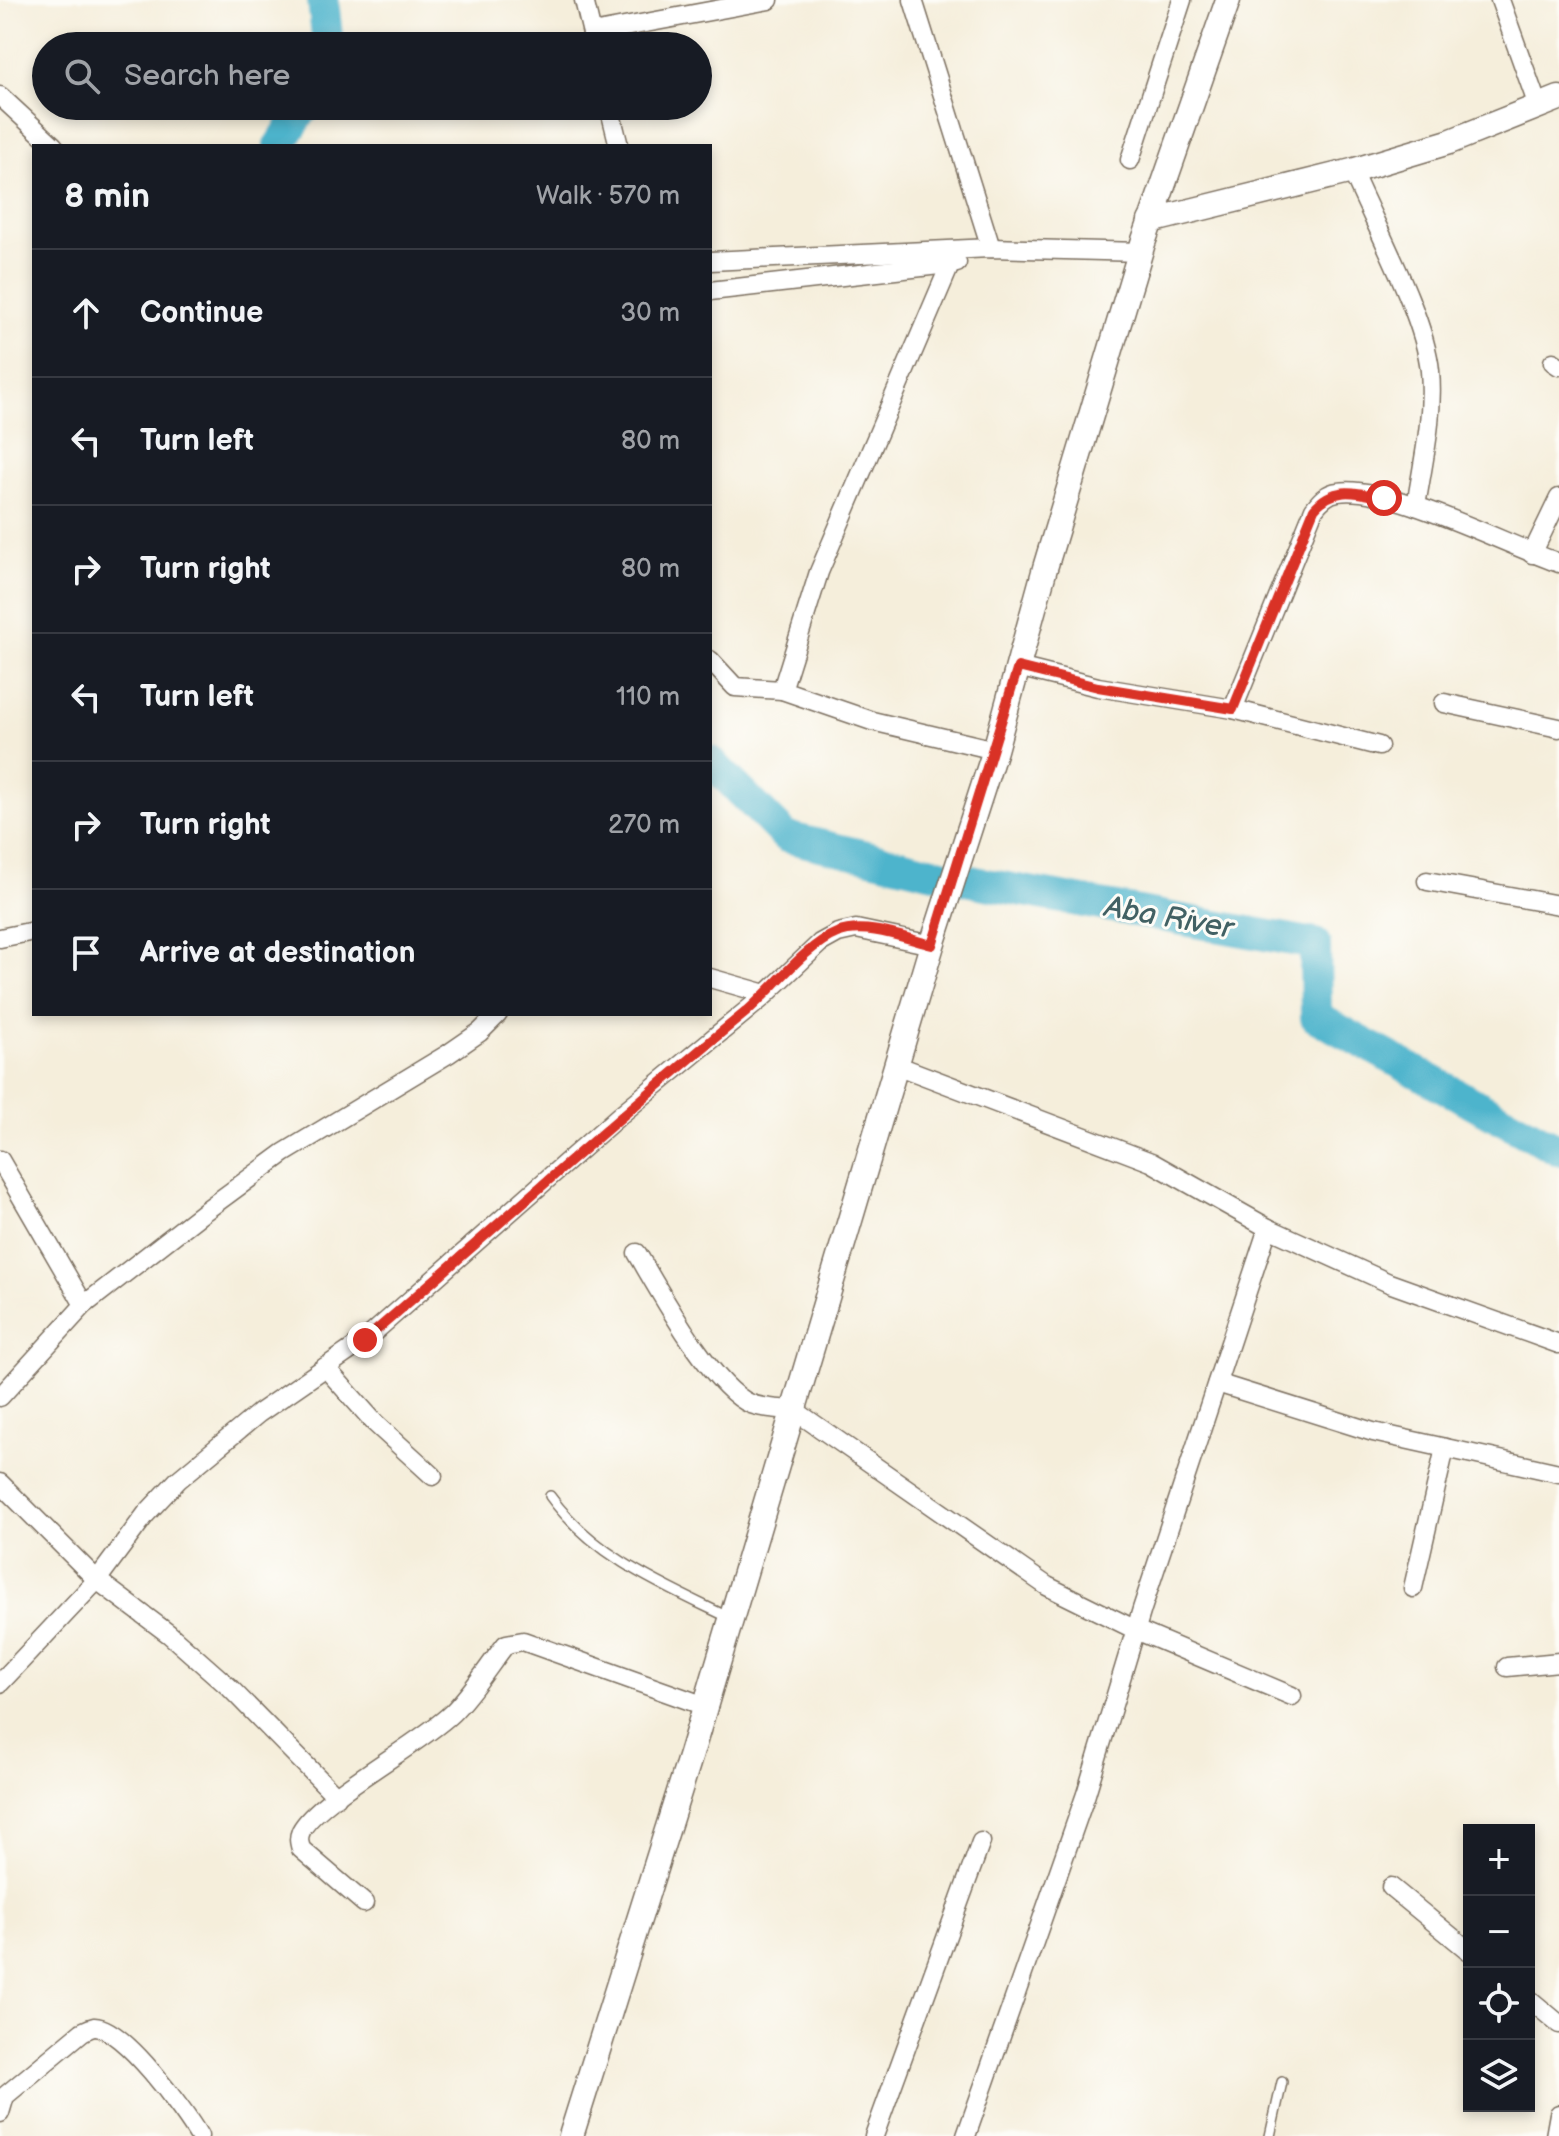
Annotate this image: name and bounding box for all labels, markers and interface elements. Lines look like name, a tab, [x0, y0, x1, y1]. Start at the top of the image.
search box	[32, 32, 712, 120]
icon: search	[60, 54, 104, 98]
text: Search here	[124, 58, 290, 94]
text: 8 min	[64, 176, 150, 217]
text: Walk · 570 m	[536, 181, 680, 212]
icon: ahead	[64, 291, 108, 335]
text: Continue	[140, 295, 263, 331]
text: 30 m	[620, 298, 680, 329]
icon: left	[64, 419, 108, 463]
text: Turn left	[140, 423, 254, 459]
text: 80 m	[621, 426, 680, 457]
route start	[1366, 480, 1402, 516]
icon: right	[64, 547, 108, 591]
text: Turn right	[140, 551, 271, 587]
text: 80 m	[621, 554, 680, 585]
icon: left	[64, 675, 108, 719]
text: Turn left	[140, 679, 254, 715]
text: 110 m	[616, 682, 680, 713]
icon: right	[64, 803, 108, 847]
text: Turn right	[140, 807, 271, 843]
text: 270 m	[608, 810, 680, 841]
water label: Aba River	[1100, 889, 1238, 947]
icon: arrive	[64, 931, 108, 975]
text: Arrive at destination	[140, 935, 416, 971]
route end	[347, 1322, 383, 1358]
map controls	[1463, 1824, 1535, 2112]
button: +	[1463, 1824, 1535, 1896]
button: −	[1463, 1896, 1535, 1968]
button: locate	[1463, 1968, 1535, 2040]
button: layers	[1463, 2040, 1535, 2112]

